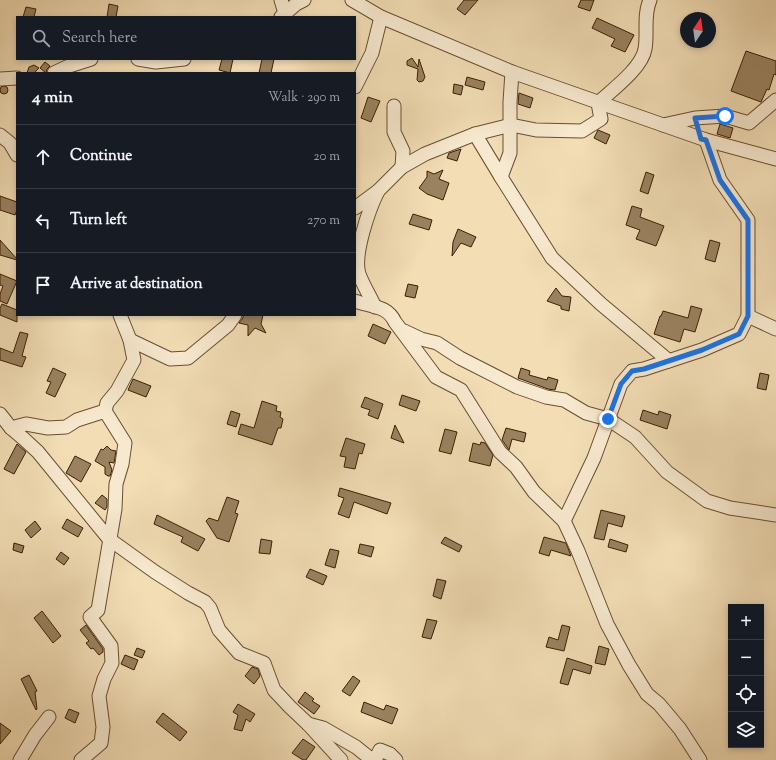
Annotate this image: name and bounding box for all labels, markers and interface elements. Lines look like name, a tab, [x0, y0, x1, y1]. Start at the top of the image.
north arrow	[680, 12, 716, 48]
search box	[16, 16, 356, 60]
icon: search	[30, 27, 52, 49]
text: Search here	[62, 28, 137, 49]
text: 4 min	[32, 86, 73, 110]
text: Walk · 290 m	[268, 89, 340, 107]
route start	[716, 107, 734, 125]
icon: ahead	[32, 146, 54, 168]
text: Continue	[70, 146, 132, 167]
text: 20 m	[314, 148, 340, 166]
icon: left	[32, 210, 54, 232]
text: Turn left	[70, 210, 127, 231]
text: 270 m	[307, 212, 340, 230]
icon: arrive	[32, 274, 54, 296]
text: Arrive at destination	[70, 274, 203, 295]
route end	[599, 410, 617, 428]
map controls	[728, 604, 764, 748]
button: +	[728, 604, 764, 640]
button: −	[728, 640, 764, 676]
button: locate	[728, 676, 764, 712]
button: layers	[728, 712, 764, 748]

